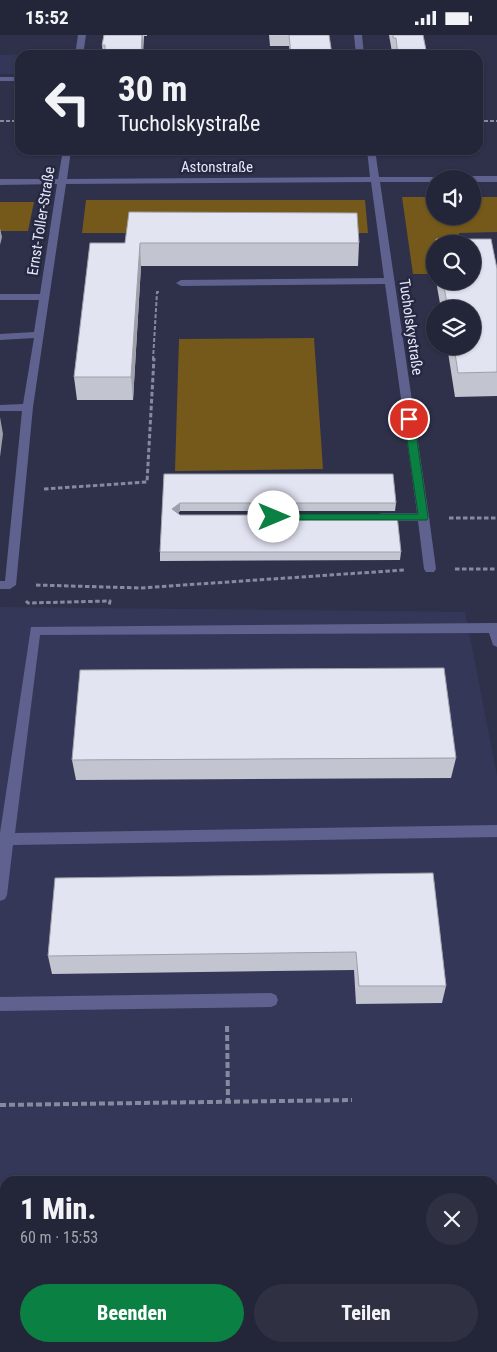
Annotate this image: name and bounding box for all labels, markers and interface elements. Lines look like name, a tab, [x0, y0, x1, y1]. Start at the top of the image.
text: 15:52	[25, 6, 69, 29]
text: 30 m	[118, 69, 187, 110]
icon: left	[35, 70, 100, 135]
text: Tucholskystraße	[118, 111, 260, 136]
street label: Astonstraße	[181, 158, 253, 176]
street label: Ernst-Toller-Straße	[24, 165, 58, 277]
map controls	[426, 170, 481, 355]
button: sound	[426, 170, 481, 225]
button: search	[426, 235, 481, 290]
street label: Tucholskystraße	[395, 278, 427, 376]
button: layers	[426, 300, 481, 355]
pin	[388, 398, 430, 440]
icon: arrive	[395, 405, 423, 433]
position arrow	[247, 490, 299, 542]
text: 1 Min.	[20, 1191, 96, 1226]
button: close	[426, 1193, 478, 1245]
text: 60 m · 15:53	[20, 1228, 98, 1247]
button: Beenden	[20, 1284, 244, 1342]
button: Teilen	[254, 1284, 478, 1342]

